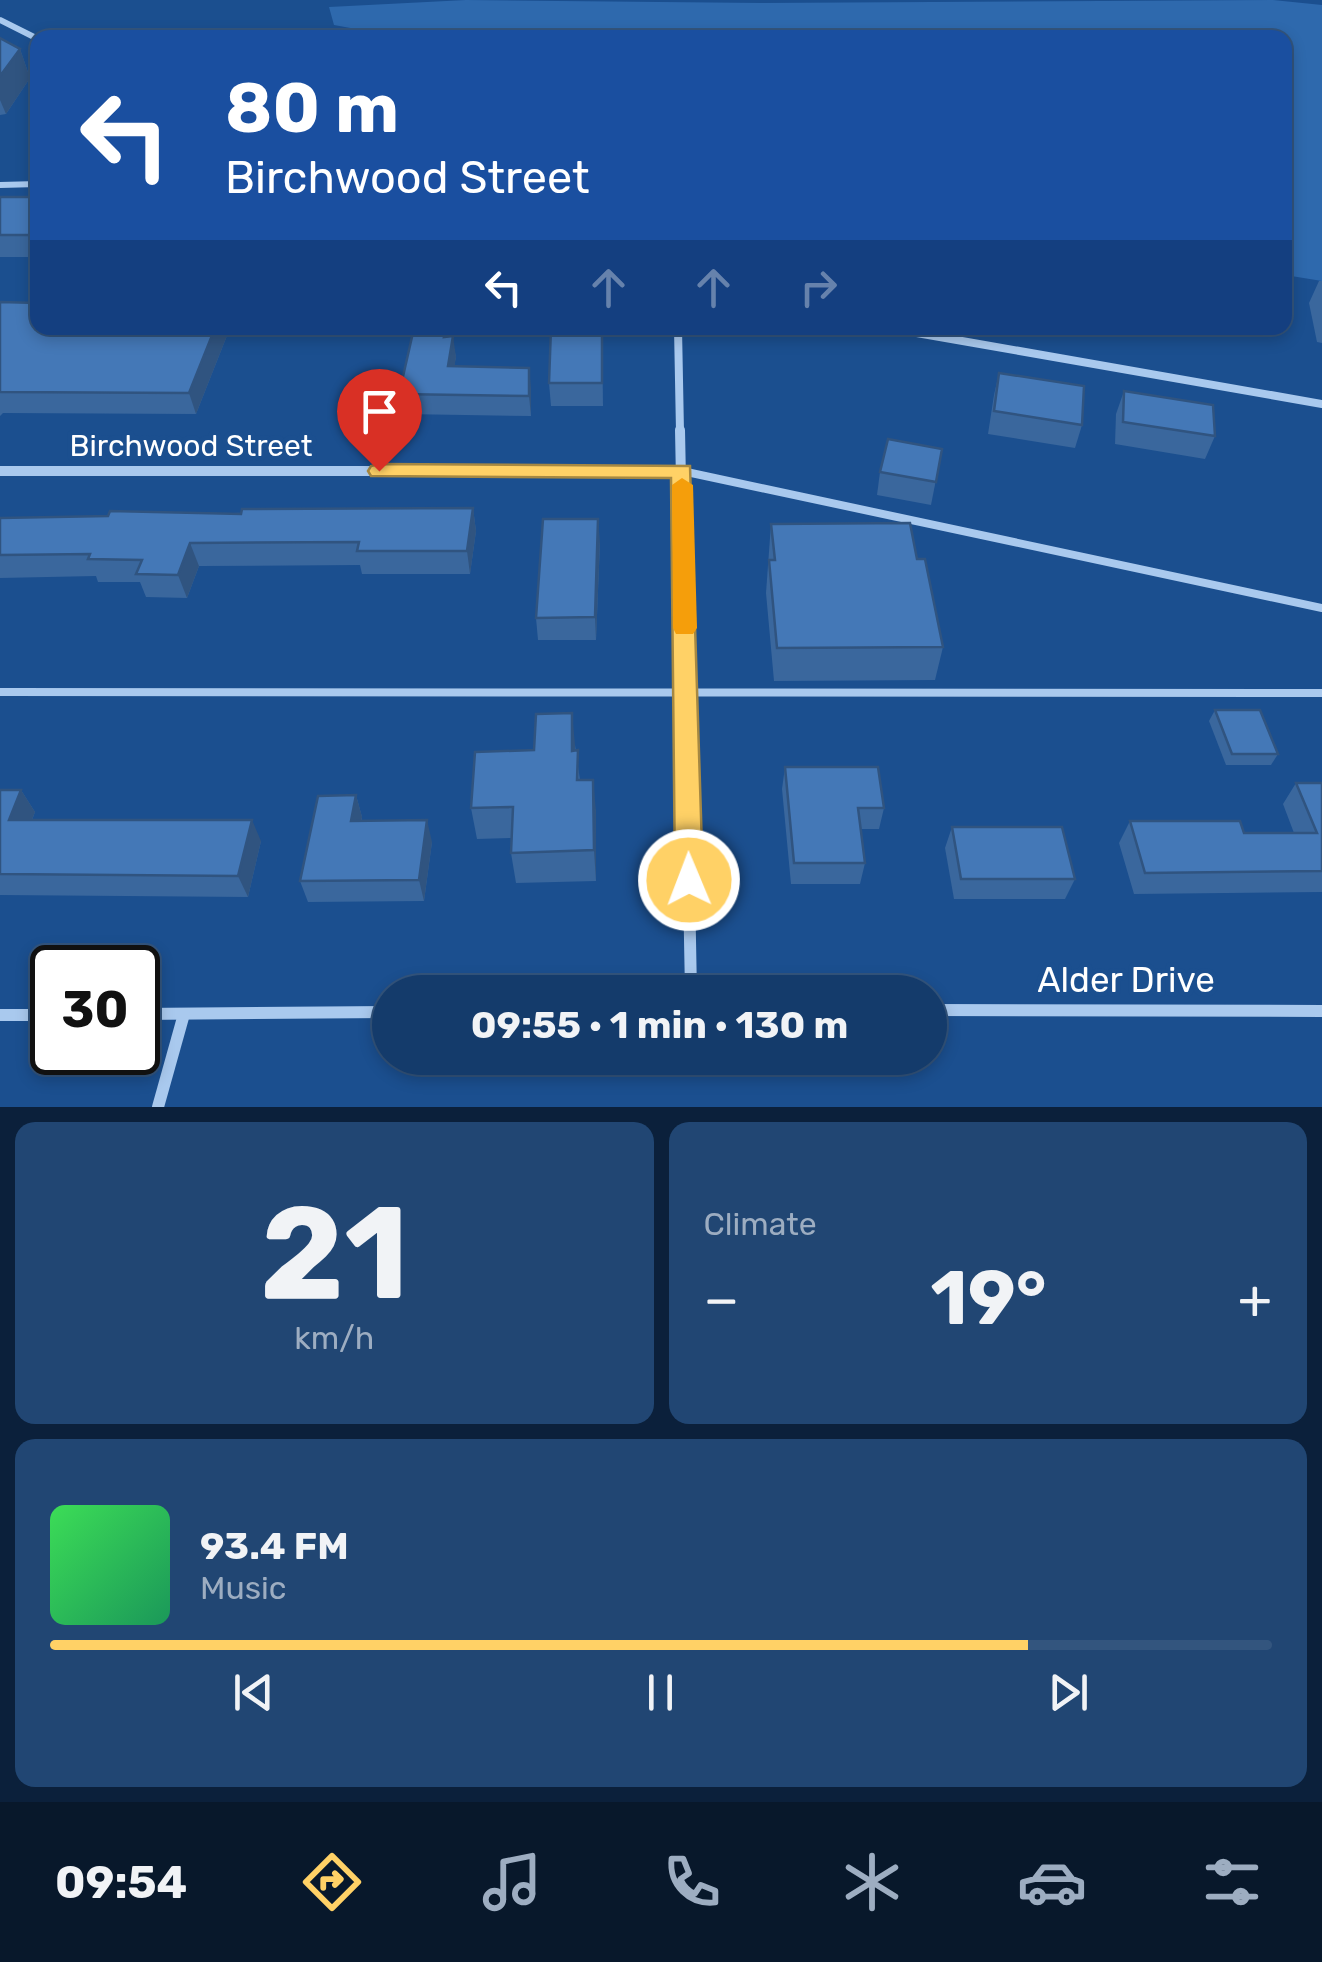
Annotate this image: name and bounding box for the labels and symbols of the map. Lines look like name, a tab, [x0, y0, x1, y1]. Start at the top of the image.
pin	[337, 369, 422, 472]
street label: Birchwood Street	[69, 428, 313, 464]
position arrow	[637, 828, 741, 932]
speed limit sign: 30	[30, 945, 160, 1075]
street label: Alder Drive	[1037, 959, 1215, 1001]

